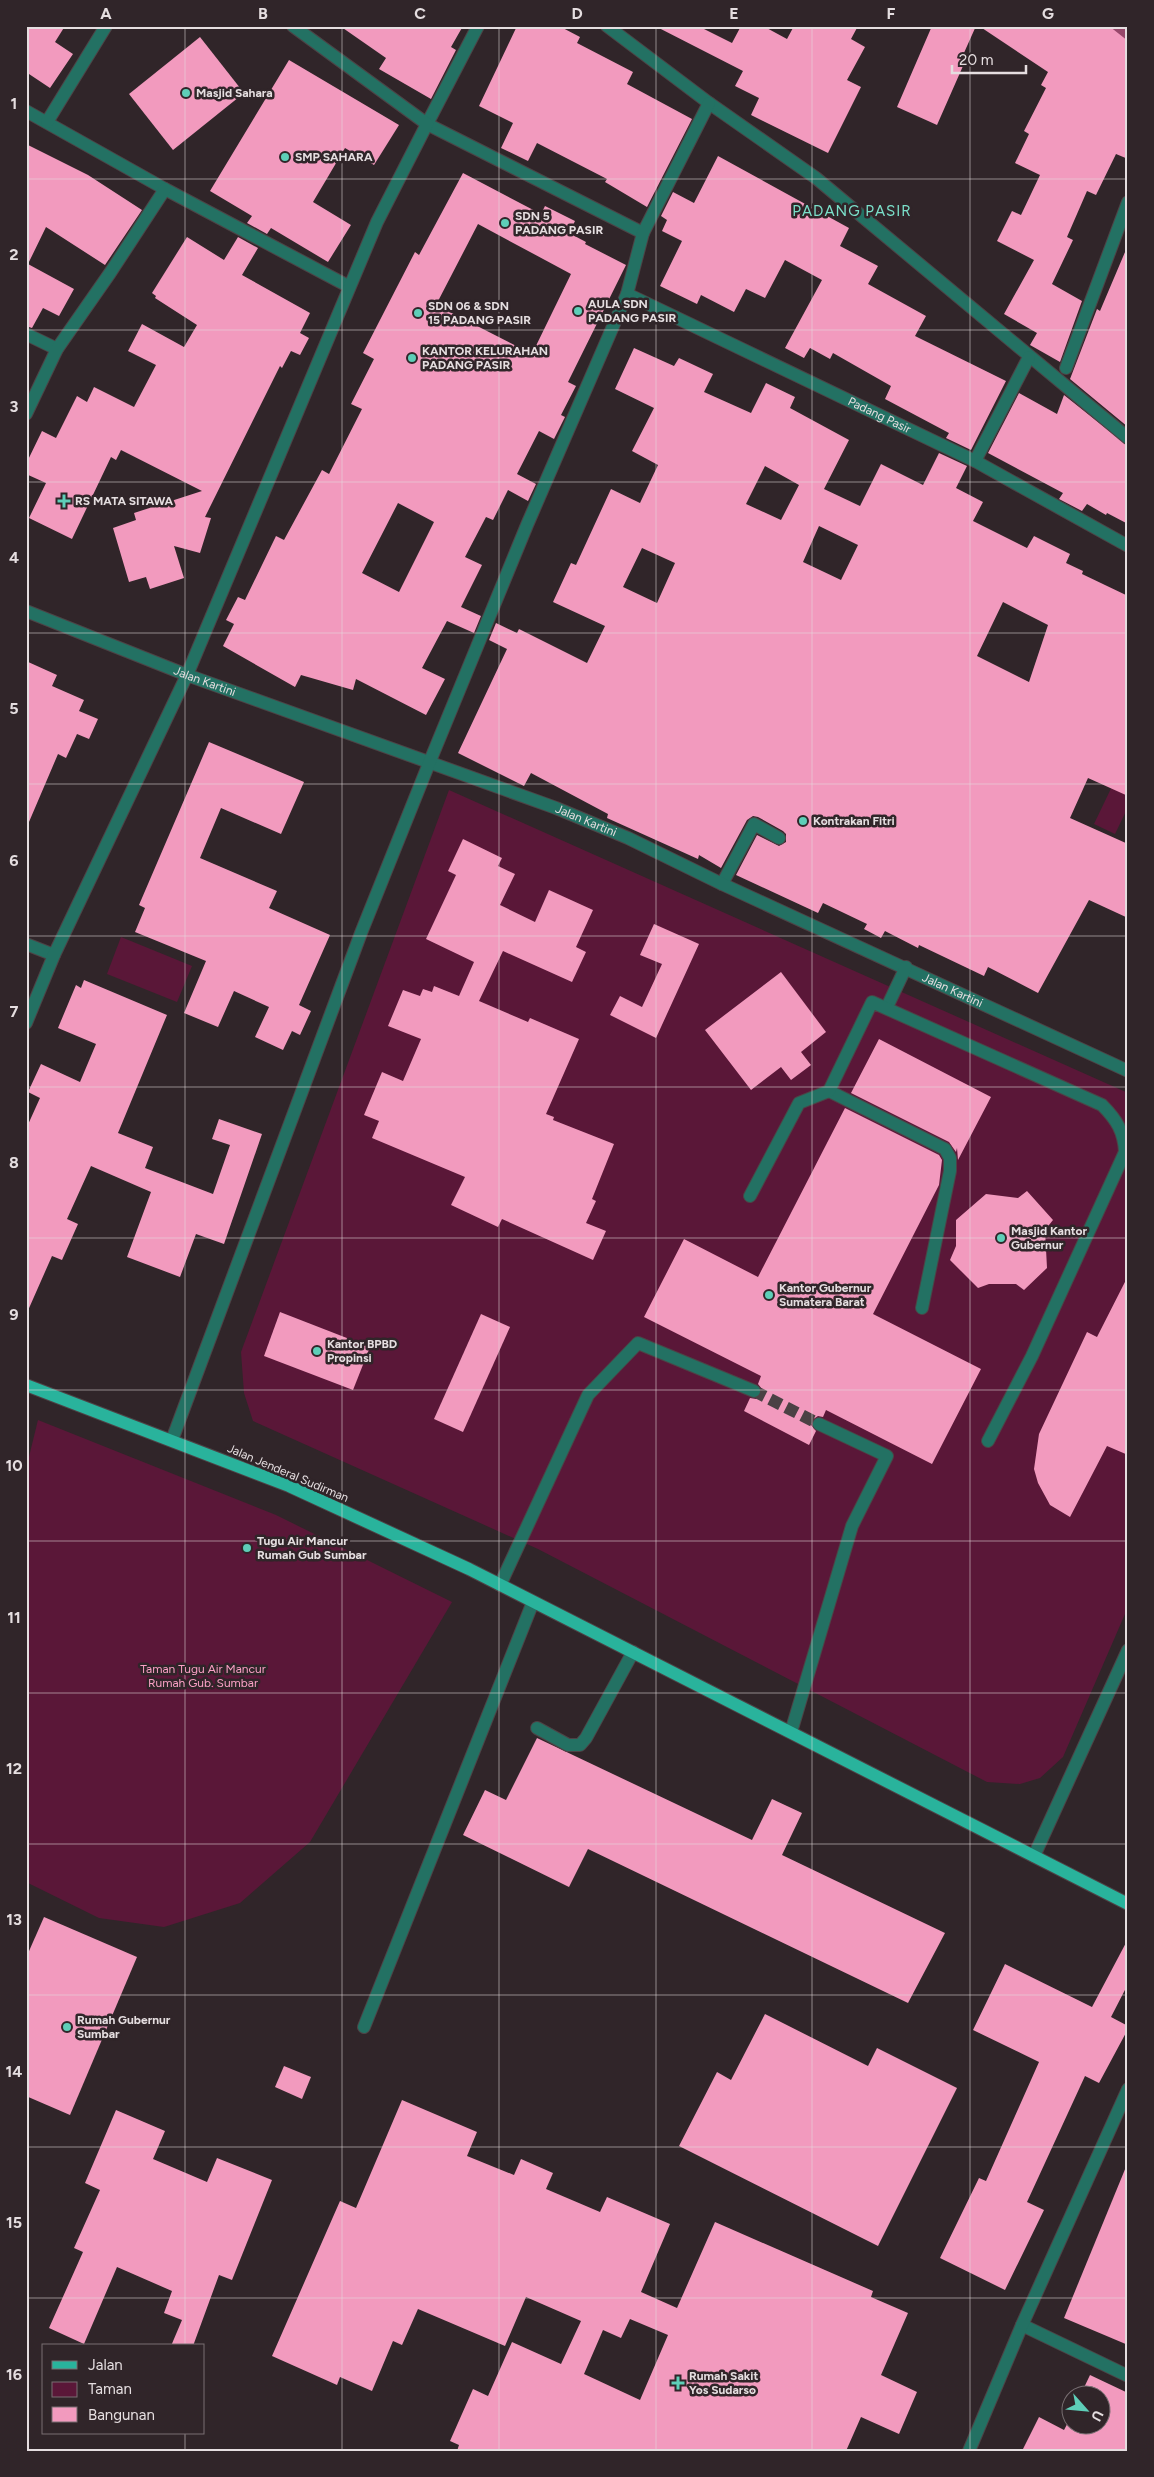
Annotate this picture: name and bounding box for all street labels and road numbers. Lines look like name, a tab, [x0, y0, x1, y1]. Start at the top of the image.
street label: Padang Pasir	[846, 394, 913, 436]
street label: Jalan Kartini	[172, 663, 238, 699]
street label: Jalan Kartini	[553, 802, 619, 839]
street label: Jalan Kartini	[920, 970, 985, 1010]
street label: Jalan Jenderal Sudirman	[225, 1441, 351, 1505]

